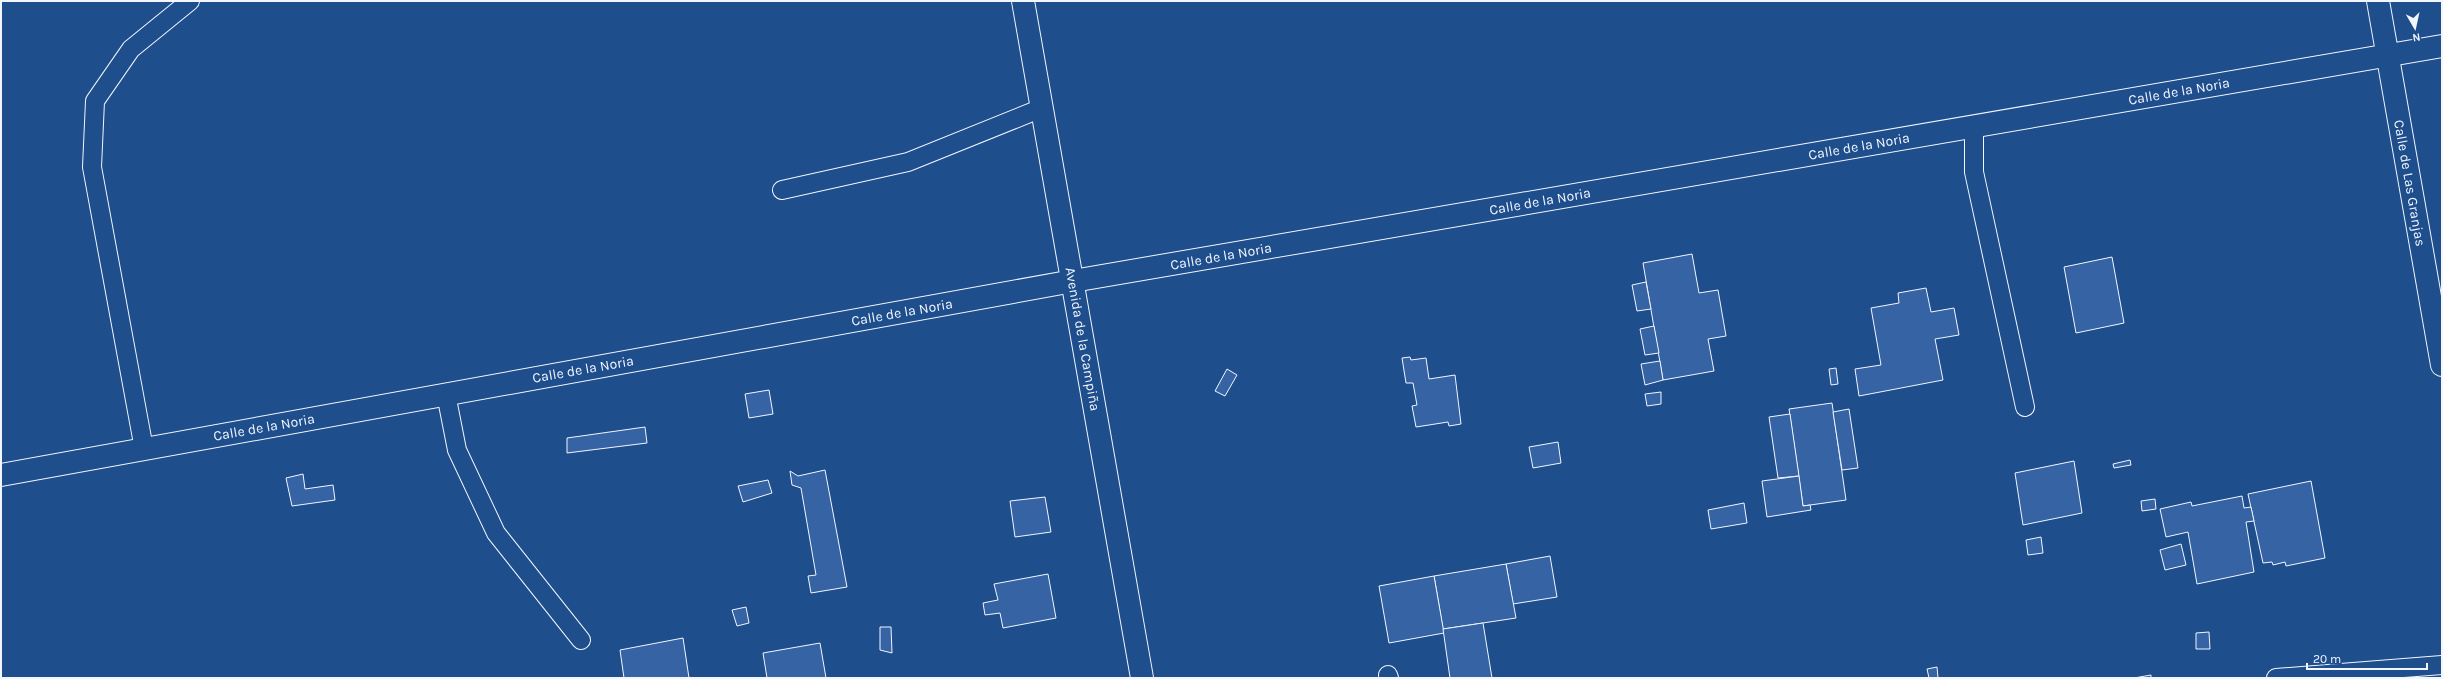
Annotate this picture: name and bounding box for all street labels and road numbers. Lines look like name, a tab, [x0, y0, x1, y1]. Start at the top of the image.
street label: Calle de la Noria	[2127, 74, 2231, 109]
street label: Calle de Las Granjas	[2390, 119, 2429, 248]
street label: Calle de la Noria	[1807, 129, 1911, 164]
street label: Calle de la Noria	[1488, 184, 1592, 219]
street label: Calle de la Noria	[1169, 239, 1273, 274]
street label: Avenida de la Campiña	[1061, 266, 1104, 412]
street label: Calle de la Noria	[850, 295, 954, 330]
street label: Calle de la Noria	[531, 352, 635, 387]
street label: Calle de la Noria	[212, 410, 316, 445]

